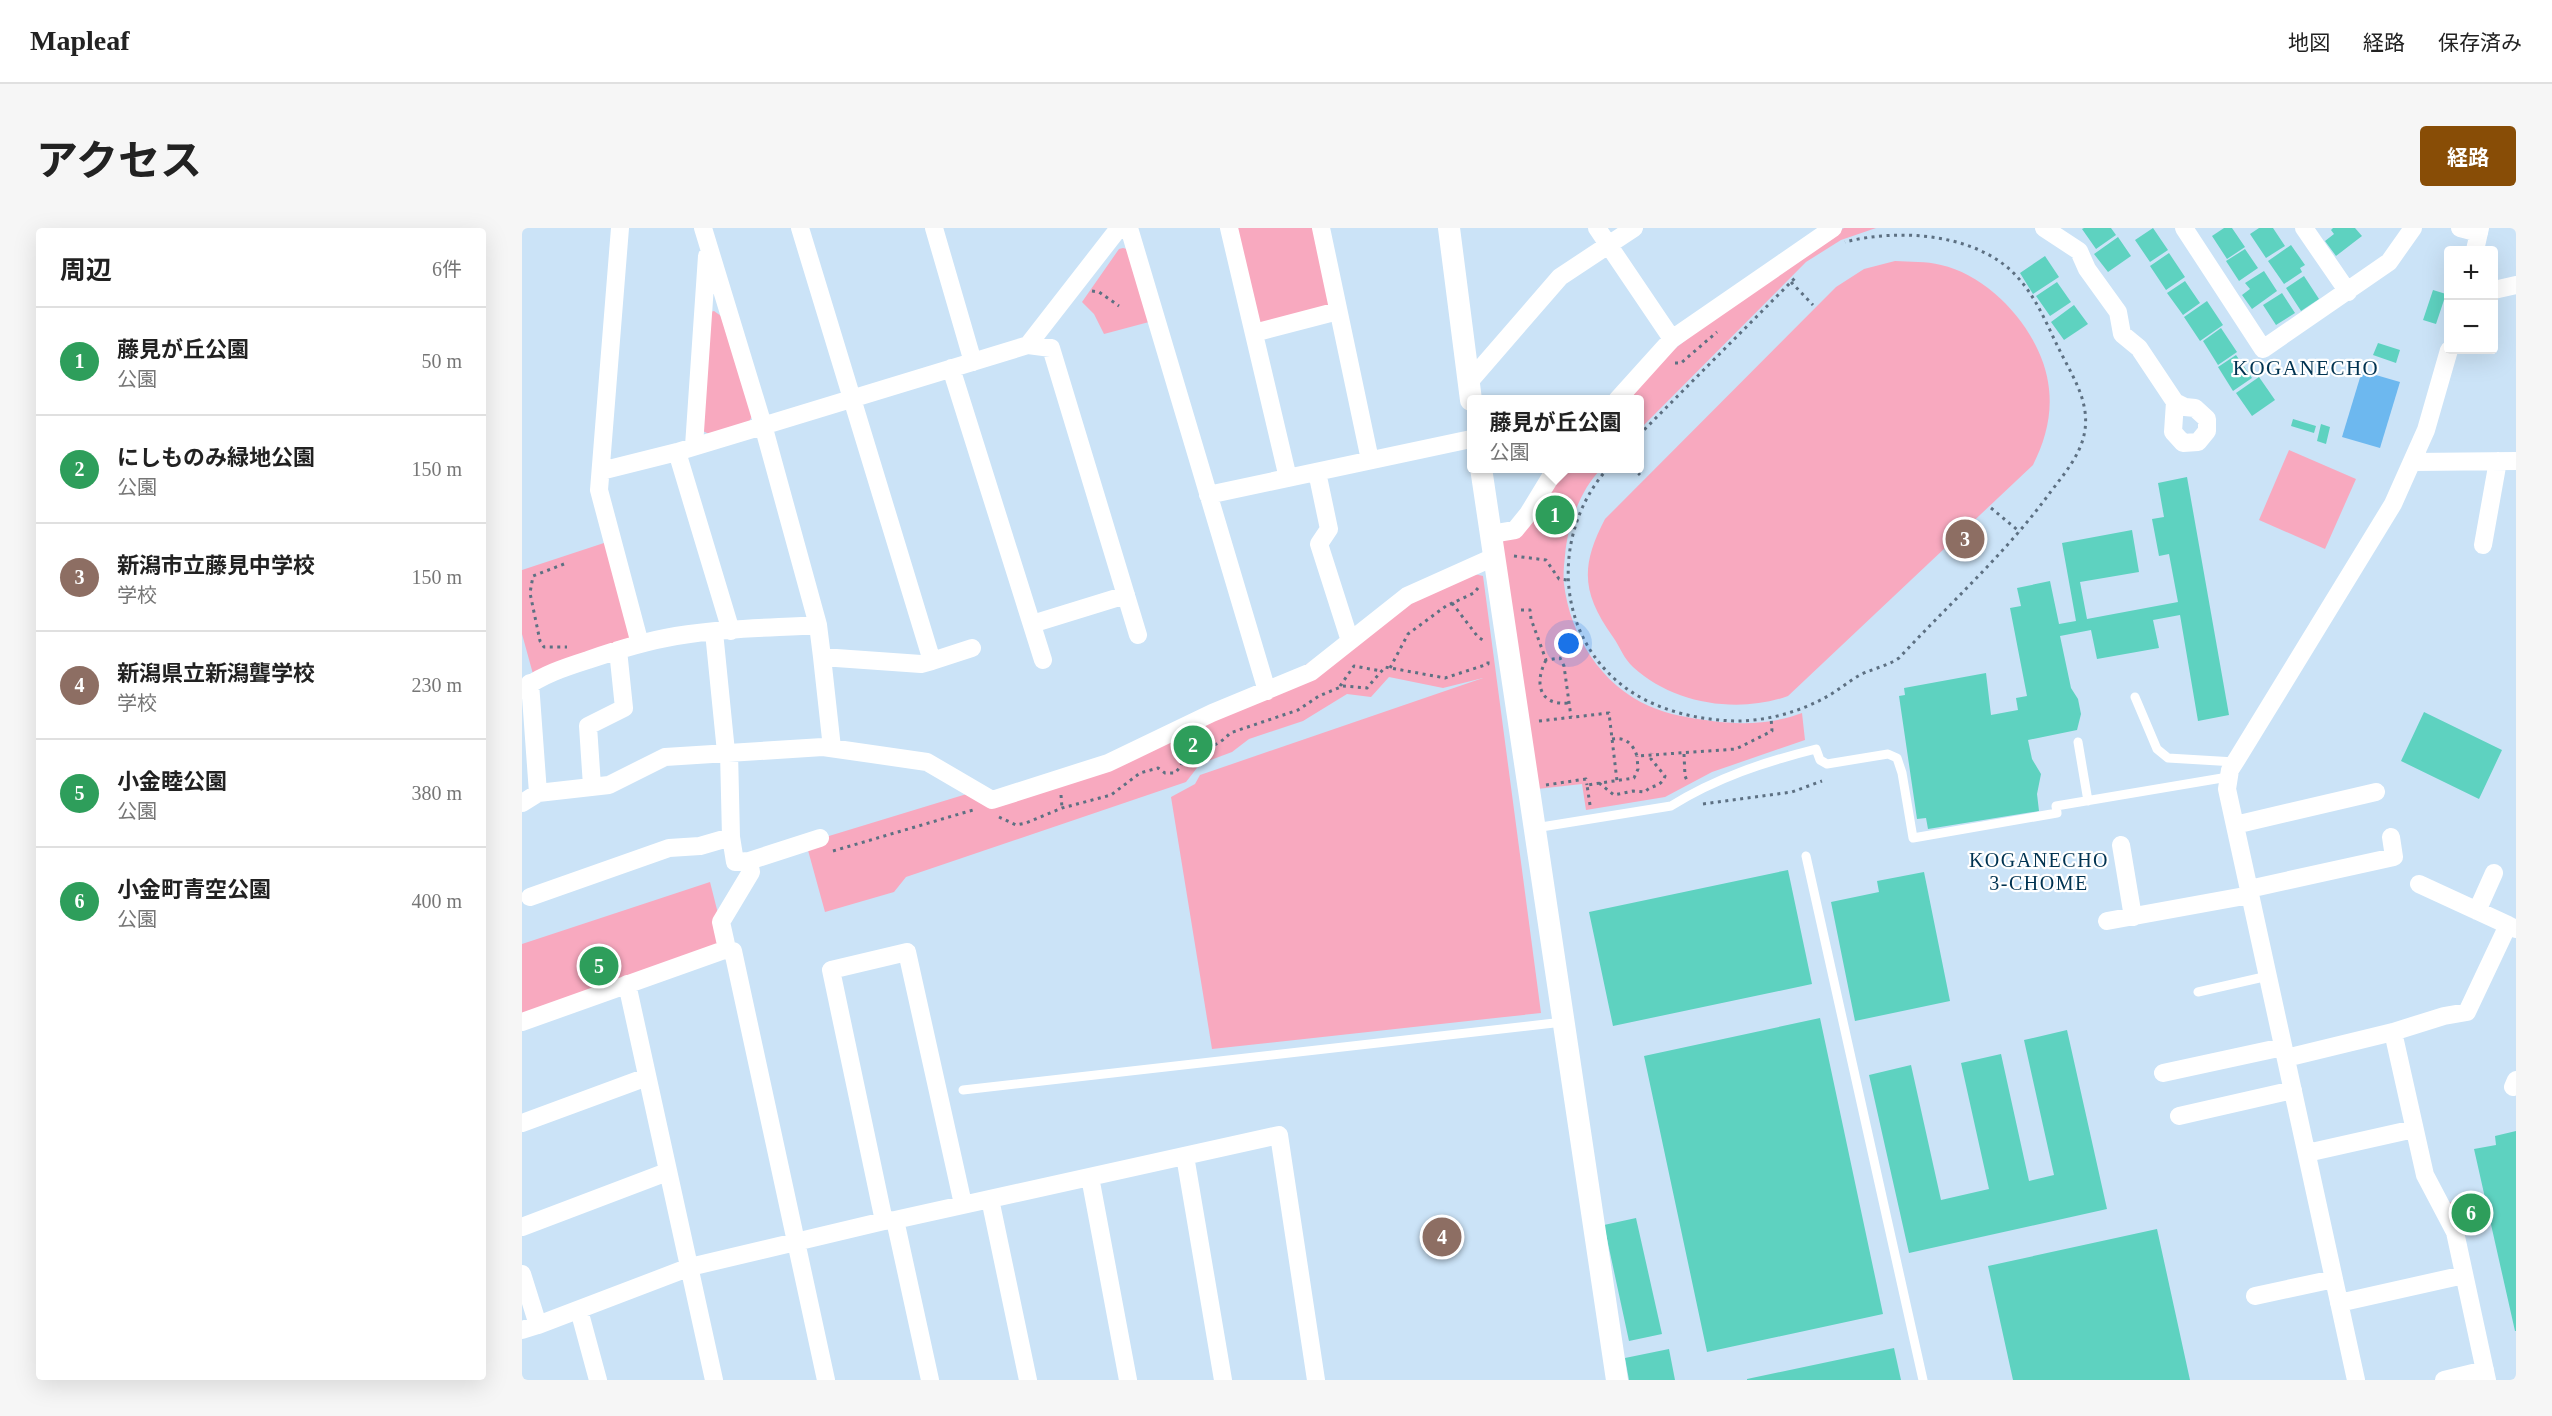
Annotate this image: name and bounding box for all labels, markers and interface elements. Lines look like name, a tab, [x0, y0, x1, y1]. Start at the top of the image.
text: Mapleaf	[30, 25, 130, 56]
text: 地図	[2288, 31, 2330, 55]
text: 経路	[2363, 31, 2405, 55]
text: 保存済み	[2438, 31, 2522, 55]
button: 経路	[2420, 126, 2516, 186]
text: アクセス	[36, 138, 202, 184]
map controls	[2444, 246, 2498, 354]
button: +	[2444, 246, 2498, 300]
text: 周辺	[60, 256, 112, 285]
text: 6件	[432, 258, 462, 280]
button: −	[2444, 300, 2498, 354]
text: 藤見が丘公園	[117, 337, 249, 362]
text: 1	[75, 350, 85, 372]
text: 50 m	[421, 350, 462, 372]
district label: KOGANECHO	[2233, 356, 2379, 380]
text: 公園	[117, 368, 157, 390]
popup	[1467, 395, 1644, 473]
text: 藤見が丘公園	[1489, 410, 1622, 435]
text: 公園	[1489, 441, 1529, 463]
text: にしものみ緑地公園	[117, 445, 315, 470]
text: 2	[75, 458, 85, 480]
text: 150 m	[411, 458, 462, 480]
text: 公園	[117, 476, 157, 498]
pin: 1	[1536, 492, 1574, 538]
pin: 3	[1946, 516, 1984, 562]
text: 新潟市立藤見中学校	[117, 553, 315, 578]
text: 3	[75, 566, 85, 588]
text: 150 m	[411, 566, 462, 588]
text: 学校	[117, 584, 157, 606]
your location	[1554, 629, 1583, 658]
text: 新潟県立新潟聾学校	[117, 661, 315, 686]
text: 4	[75, 674, 85, 696]
text: 230 m	[411, 674, 462, 696]
text: 学校	[117, 692, 157, 714]
pin: 2	[1174, 722, 1212, 768]
text: 小金睦公園	[117, 769, 227, 794]
text: 5	[75, 782, 85, 804]
text: 380 m	[411, 782, 462, 804]
text: 公園	[117, 800, 157, 822]
district label: KOGANECHO 3-CHOME	[1969, 849, 2109, 894]
text: 小金町青空公園	[117, 877, 271, 902]
text: 6	[75, 890, 85, 912]
text: 400 m	[411, 890, 462, 912]
text: 公園	[117, 908, 157, 930]
pin: 5	[580, 944, 619, 988]
pin: 6	[2452, 1190, 2490, 1236]
pin: 4	[1422, 1214, 1462, 1260]

